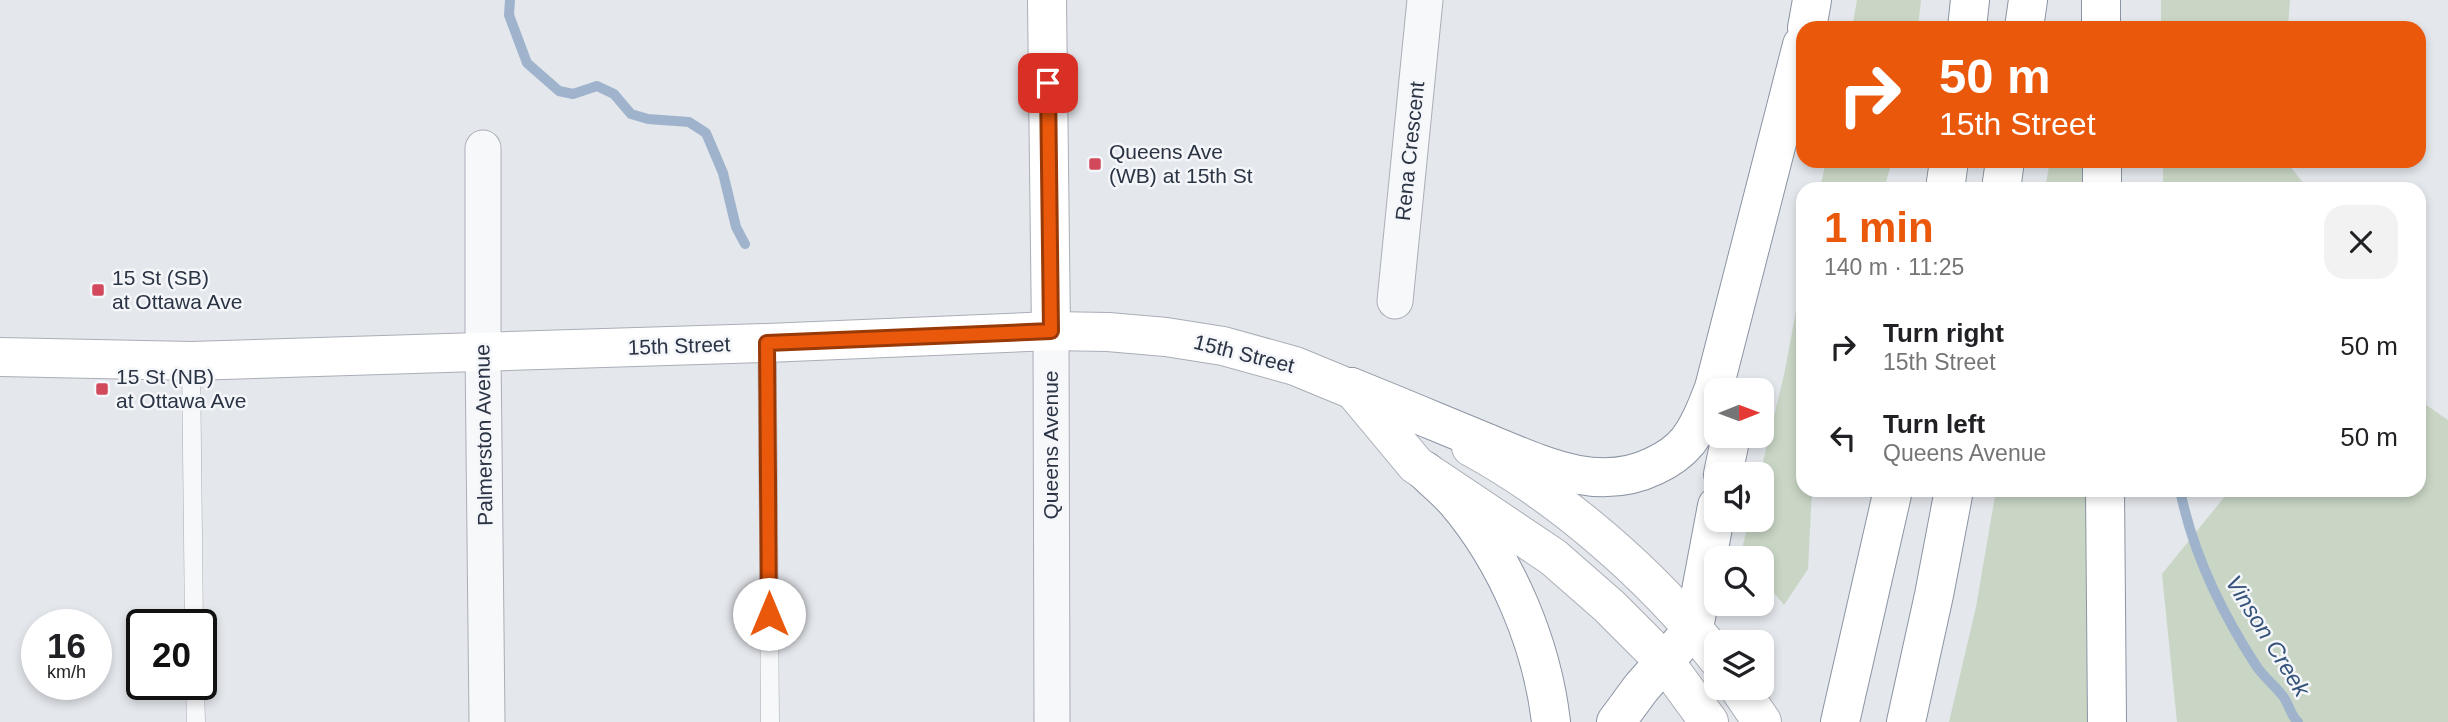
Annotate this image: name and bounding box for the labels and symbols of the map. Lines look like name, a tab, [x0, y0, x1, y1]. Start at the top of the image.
pin	[1018, 53, 1078, 113]
street label: Rena Crescent	[1391, 80, 1428, 222]
place label: Queens Ave (WB) at 15th St	[1109, 140, 1253, 187]
marker: Queens Ave (WB) at 15th St	[1087, 156, 1103, 172]
place label: 15 St (SB) at Ottawa Ave	[112, 266, 242, 313]
marker: 15 St (SB) at Ottawa Ave	[90, 282, 106, 298]
street label: 15th Street	[1191, 330, 1297, 377]
street label: 15th Street	[627, 332, 731, 359]
street label: Palmerston Avenue	[470, 344, 497, 526]
place label: 15 St (NB) at Ottawa Ave	[116, 365, 246, 412]
street label: Queens Avenue	[1039, 370, 1062, 520]
north arrow	[1704, 378, 1774, 448]
marker: 15 St (NB) at Ottawa Ave	[94, 381, 110, 397]
water label: Vinson Creek	[2221, 571, 2316, 703]
position arrow	[732, 577, 806, 651]
speed limit sign: 20	[126, 609, 217, 700]

